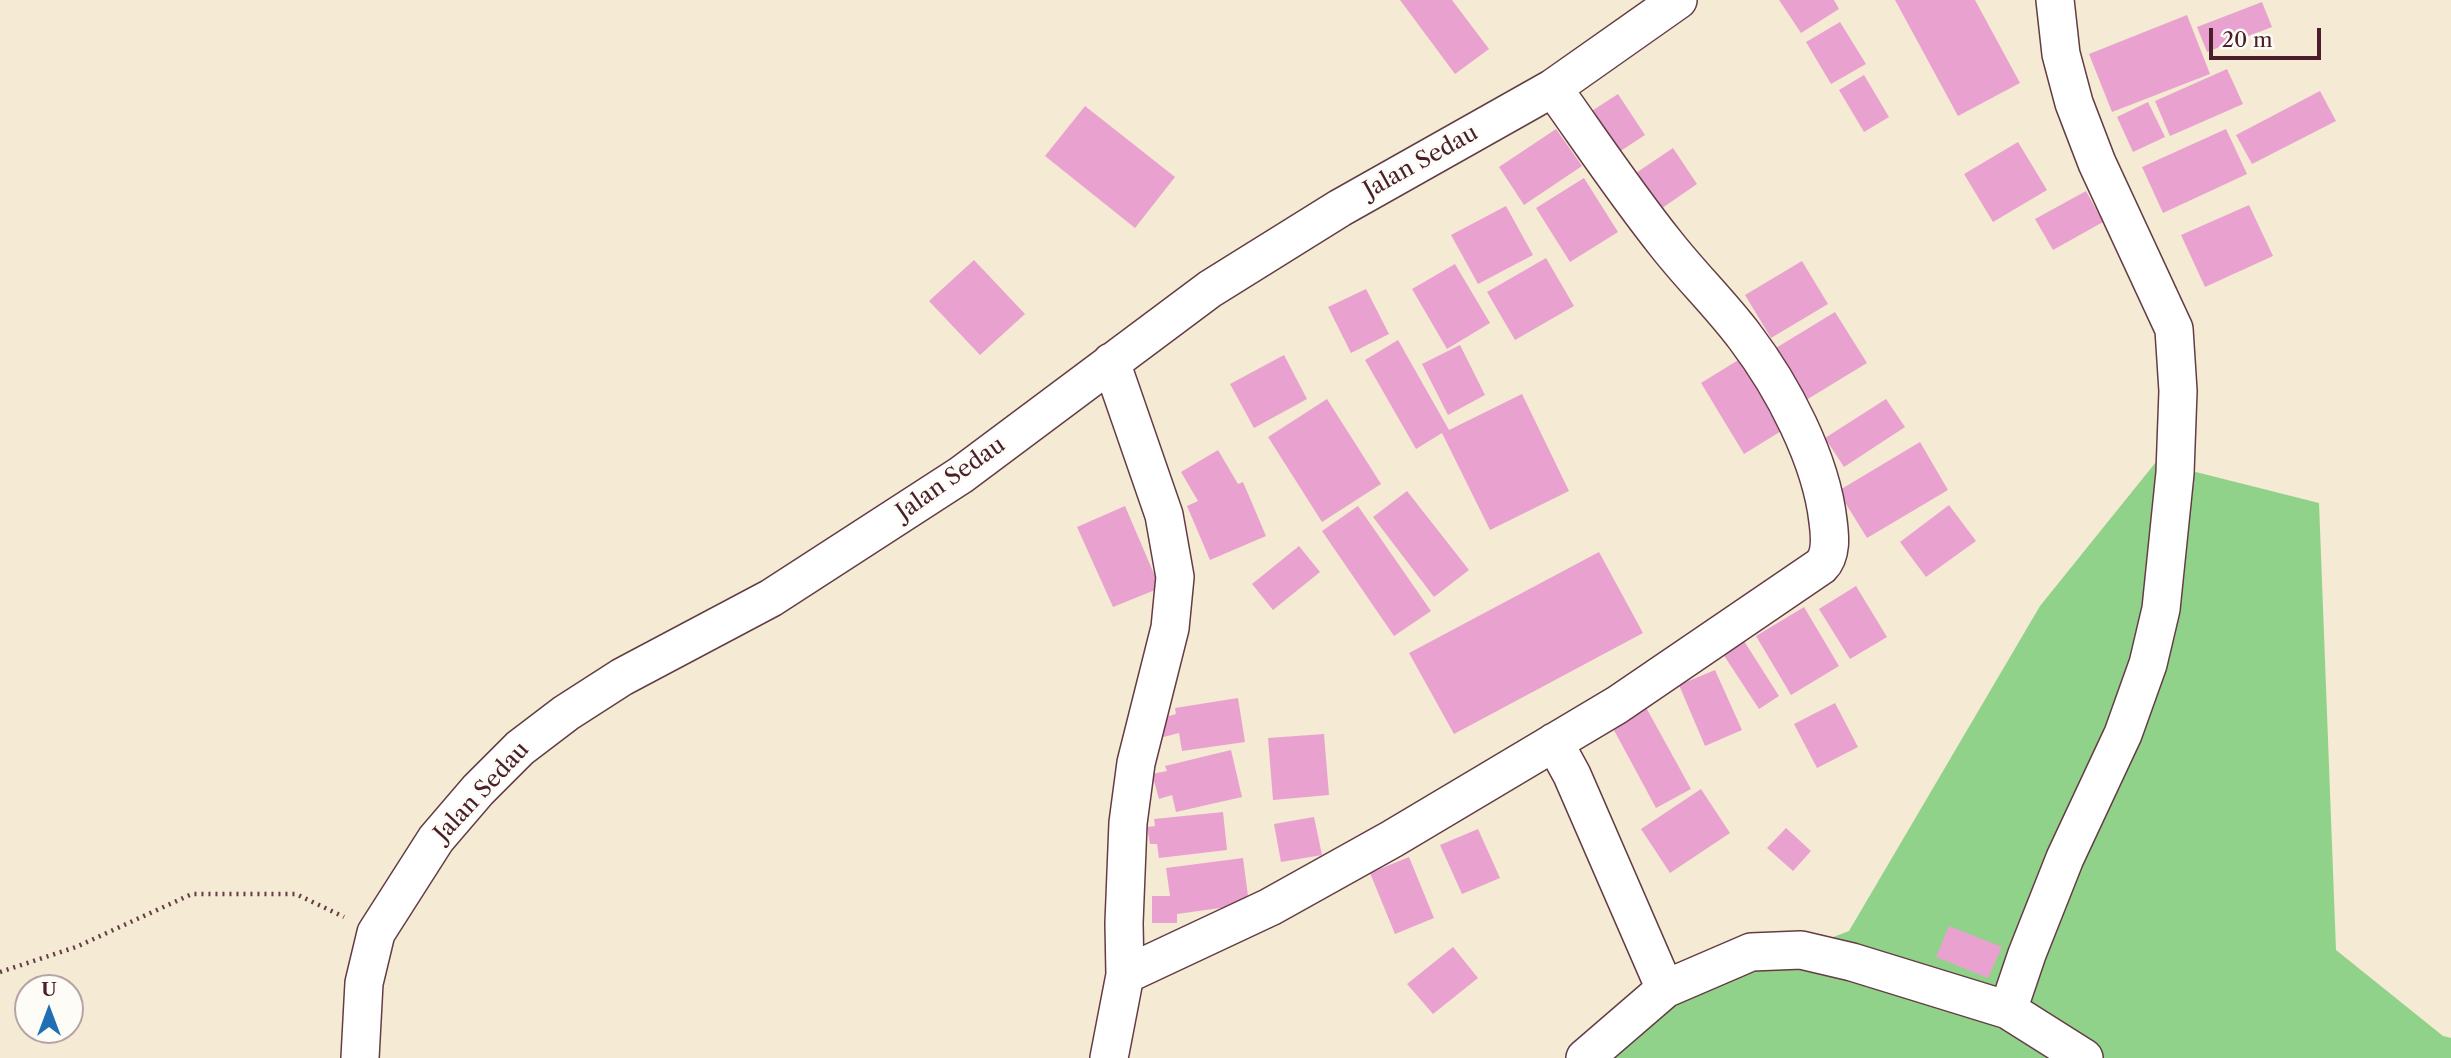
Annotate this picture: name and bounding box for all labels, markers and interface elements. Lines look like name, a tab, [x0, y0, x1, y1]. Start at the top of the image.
scale bar	[2213, 14, 2325, 58]
text: 20 m	[2222, 27, 2273, 52]
street label: Jalan Sedau	[1359, 119, 1483, 205]
street label: Jalan Sedau	[891, 431, 1011, 527]
street label: Jalan Sedau	[429, 736, 535, 848]
north arrow	[14, 974, 84, 1044]
text: U	[41, 978, 57, 1001]

